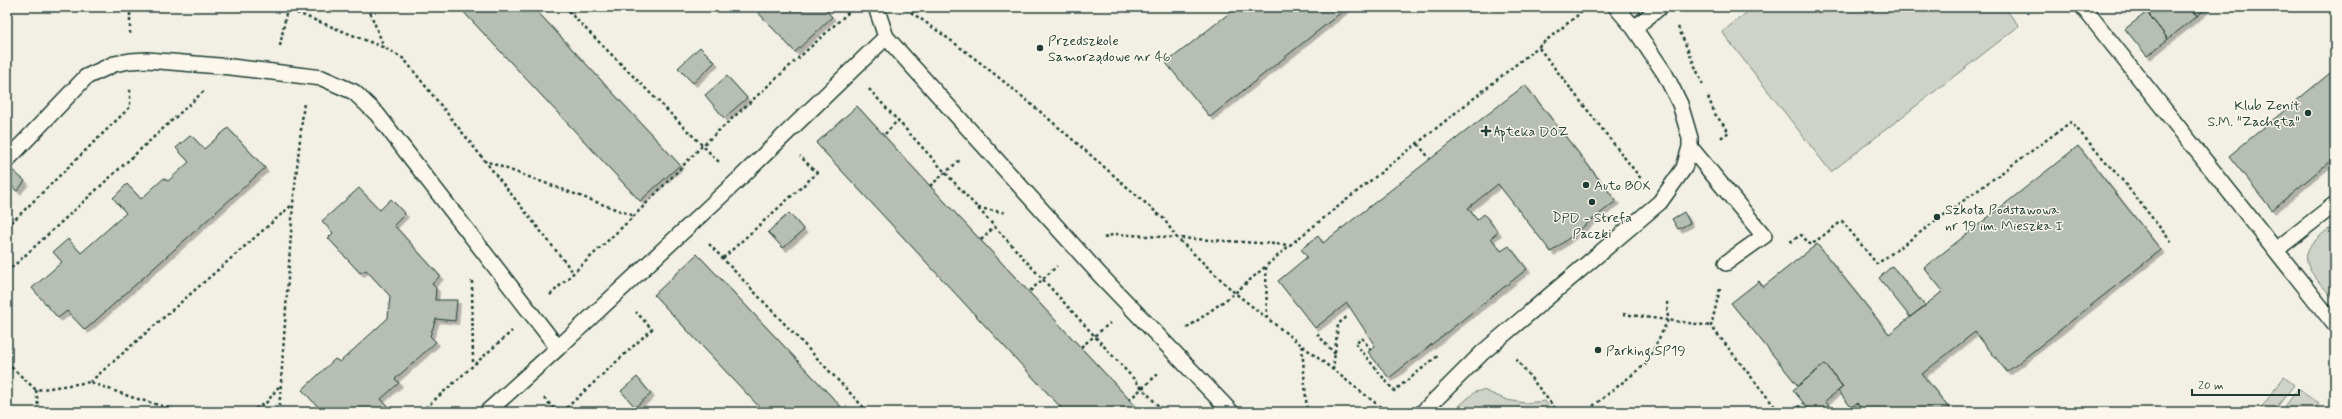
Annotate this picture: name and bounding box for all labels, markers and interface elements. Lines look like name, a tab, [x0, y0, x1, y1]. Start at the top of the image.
place label: Przedszkole Samorządowe nr 46	[1048, 32, 1171, 66]
marker: Przedszkole Samorządowe nr 46	[1035, 43, 1045, 53]
place label: Klub Zenit S.M. "Zachęta"	[2207, 97, 2300, 131]
marker: Klub Zenit S.M. "Zachęta"	[2303, 108, 2313, 118]
place label: Apteka DOZ	[1494, 123, 1569, 142]
marker: Apteka DOZ	[1481, 126, 1491, 136]
place label: Auto BOX	[1594, 177, 1651, 195]
marker: Auto BOX	[1581, 180, 1591, 190]
marker: DPD - Strefa Paczki	[1587, 197, 1597, 207]
place label: Szkoła Podstawowa nr 19 im. Mieszka I	[1945, 201, 2063, 235]
place label: DPD - Strefa Paczki	[1552, 209, 1632, 243]
marker: Szkoła Podstawowa nr 19 im. Mieszka I	[1932, 212, 1942, 222]
place label: Parking SP19	[1606, 342, 1686, 362]
marker: Parking SP19	[1593, 345, 1603, 355]
scale bar	[2192, 371, 2299, 397]
text: 20 m	[2198, 378, 2224, 394]

